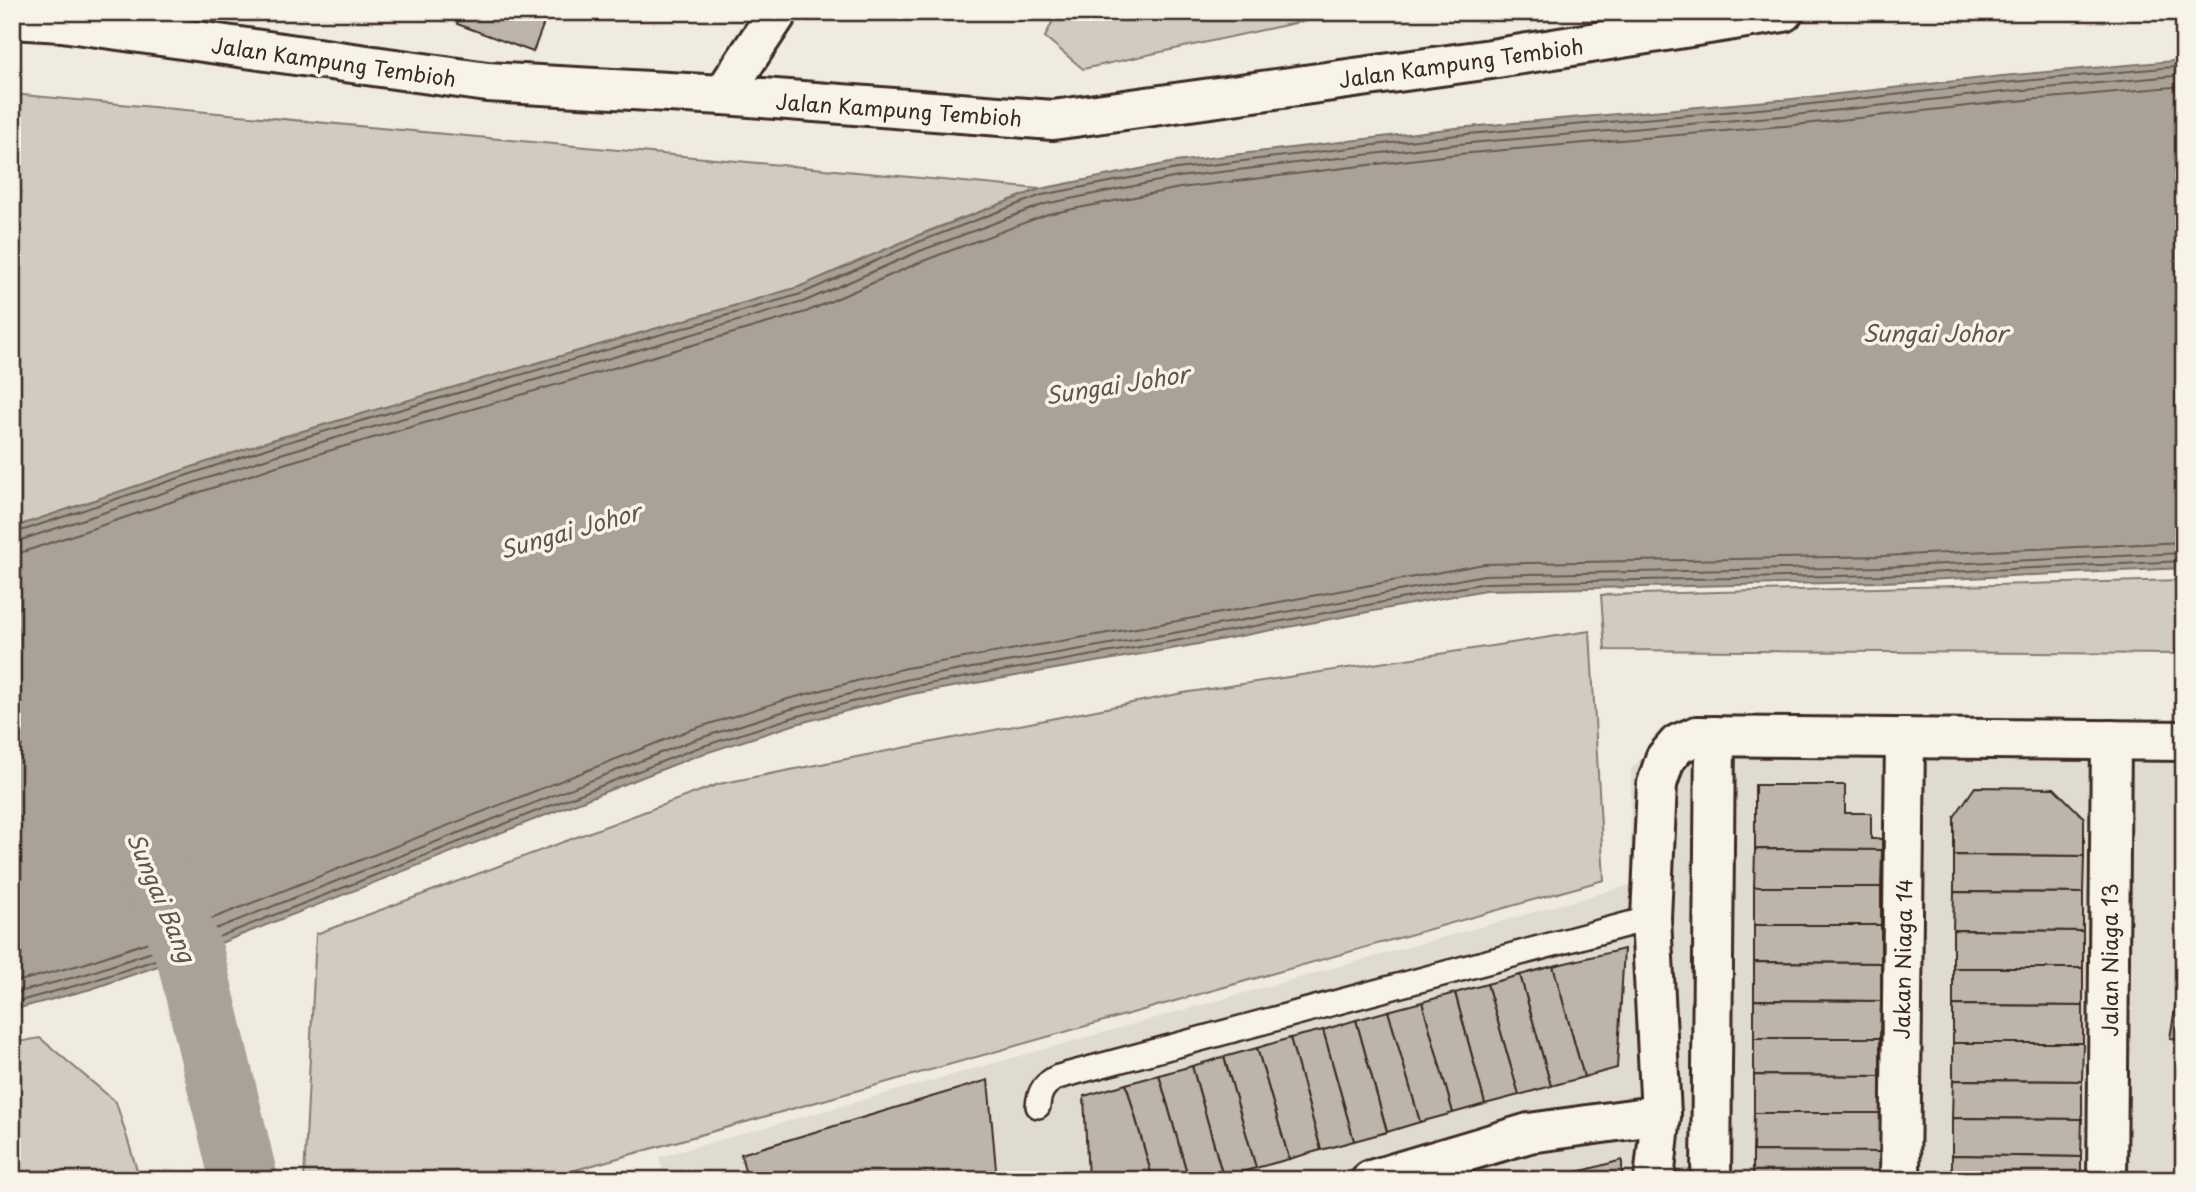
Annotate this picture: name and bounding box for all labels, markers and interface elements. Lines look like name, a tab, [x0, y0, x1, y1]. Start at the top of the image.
street label: Jalan Kampung Tembioh	[210, 28, 458, 94]
street label: Jalan Kampung Tembioh	[1337, 29, 1585, 95]
street label: Jalan Kampung Tembioh	[775, 84, 1023, 134]
water label: Sungai Johor	[1862, 315, 2011, 350]
water label: Sungai Johor	[1043, 355, 1195, 413]
water label: Sungai Johor	[495, 492, 648, 567]
water label: Sungai Bang	[119, 827, 206, 969]
street label: Jakan Niaga 14	[1885, 878, 1919, 1040]
street label: Jalan Niaga 13	[2093, 883, 2125, 1037]

